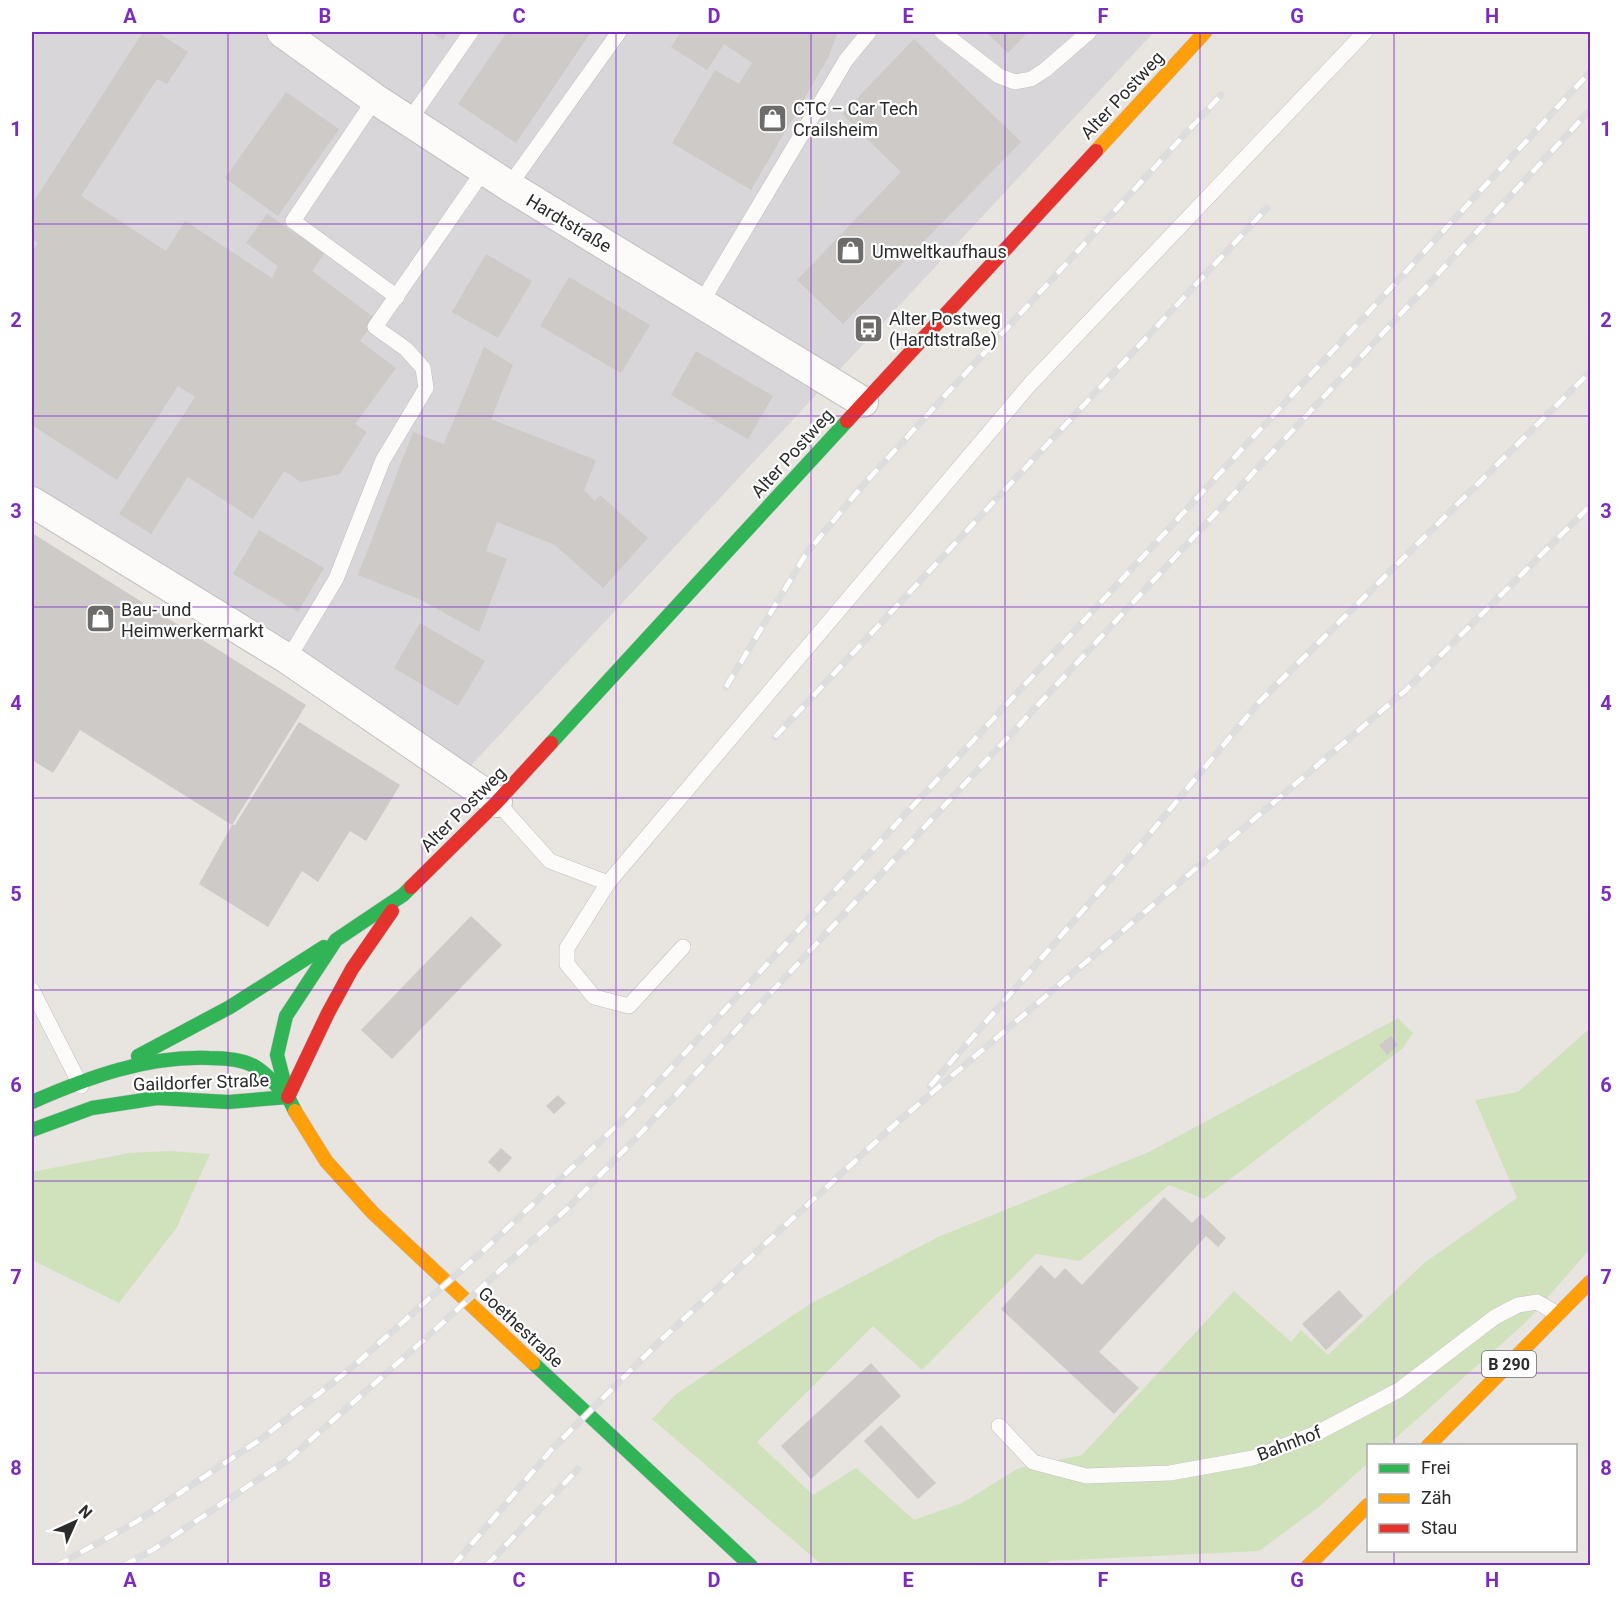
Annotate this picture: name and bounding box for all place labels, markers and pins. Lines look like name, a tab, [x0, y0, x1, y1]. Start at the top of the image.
place label: CTC – Car Tech Crailsheim	[793, 98, 918, 140]
shop icon: CTC – Car Tech Crailsheim	[756, 102, 788, 134]
shop icon: Umweltkaufhaus	[835, 235, 867, 267]
place label: Umweltkaufhaus	[872, 241, 1007, 262]
place label: Alter Postweg (Hardtstraße)	[889, 308, 1001, 351]
bus stop icon: Alter Postweg (Hardtstraße)	[852, 312, 884, 344]
place label: Bau- und Heimwerkermarkt	[121, 599, 264, 641]
shop icon: Bau- und Heimwerkermarkt	[84, 603, 116, 635]

